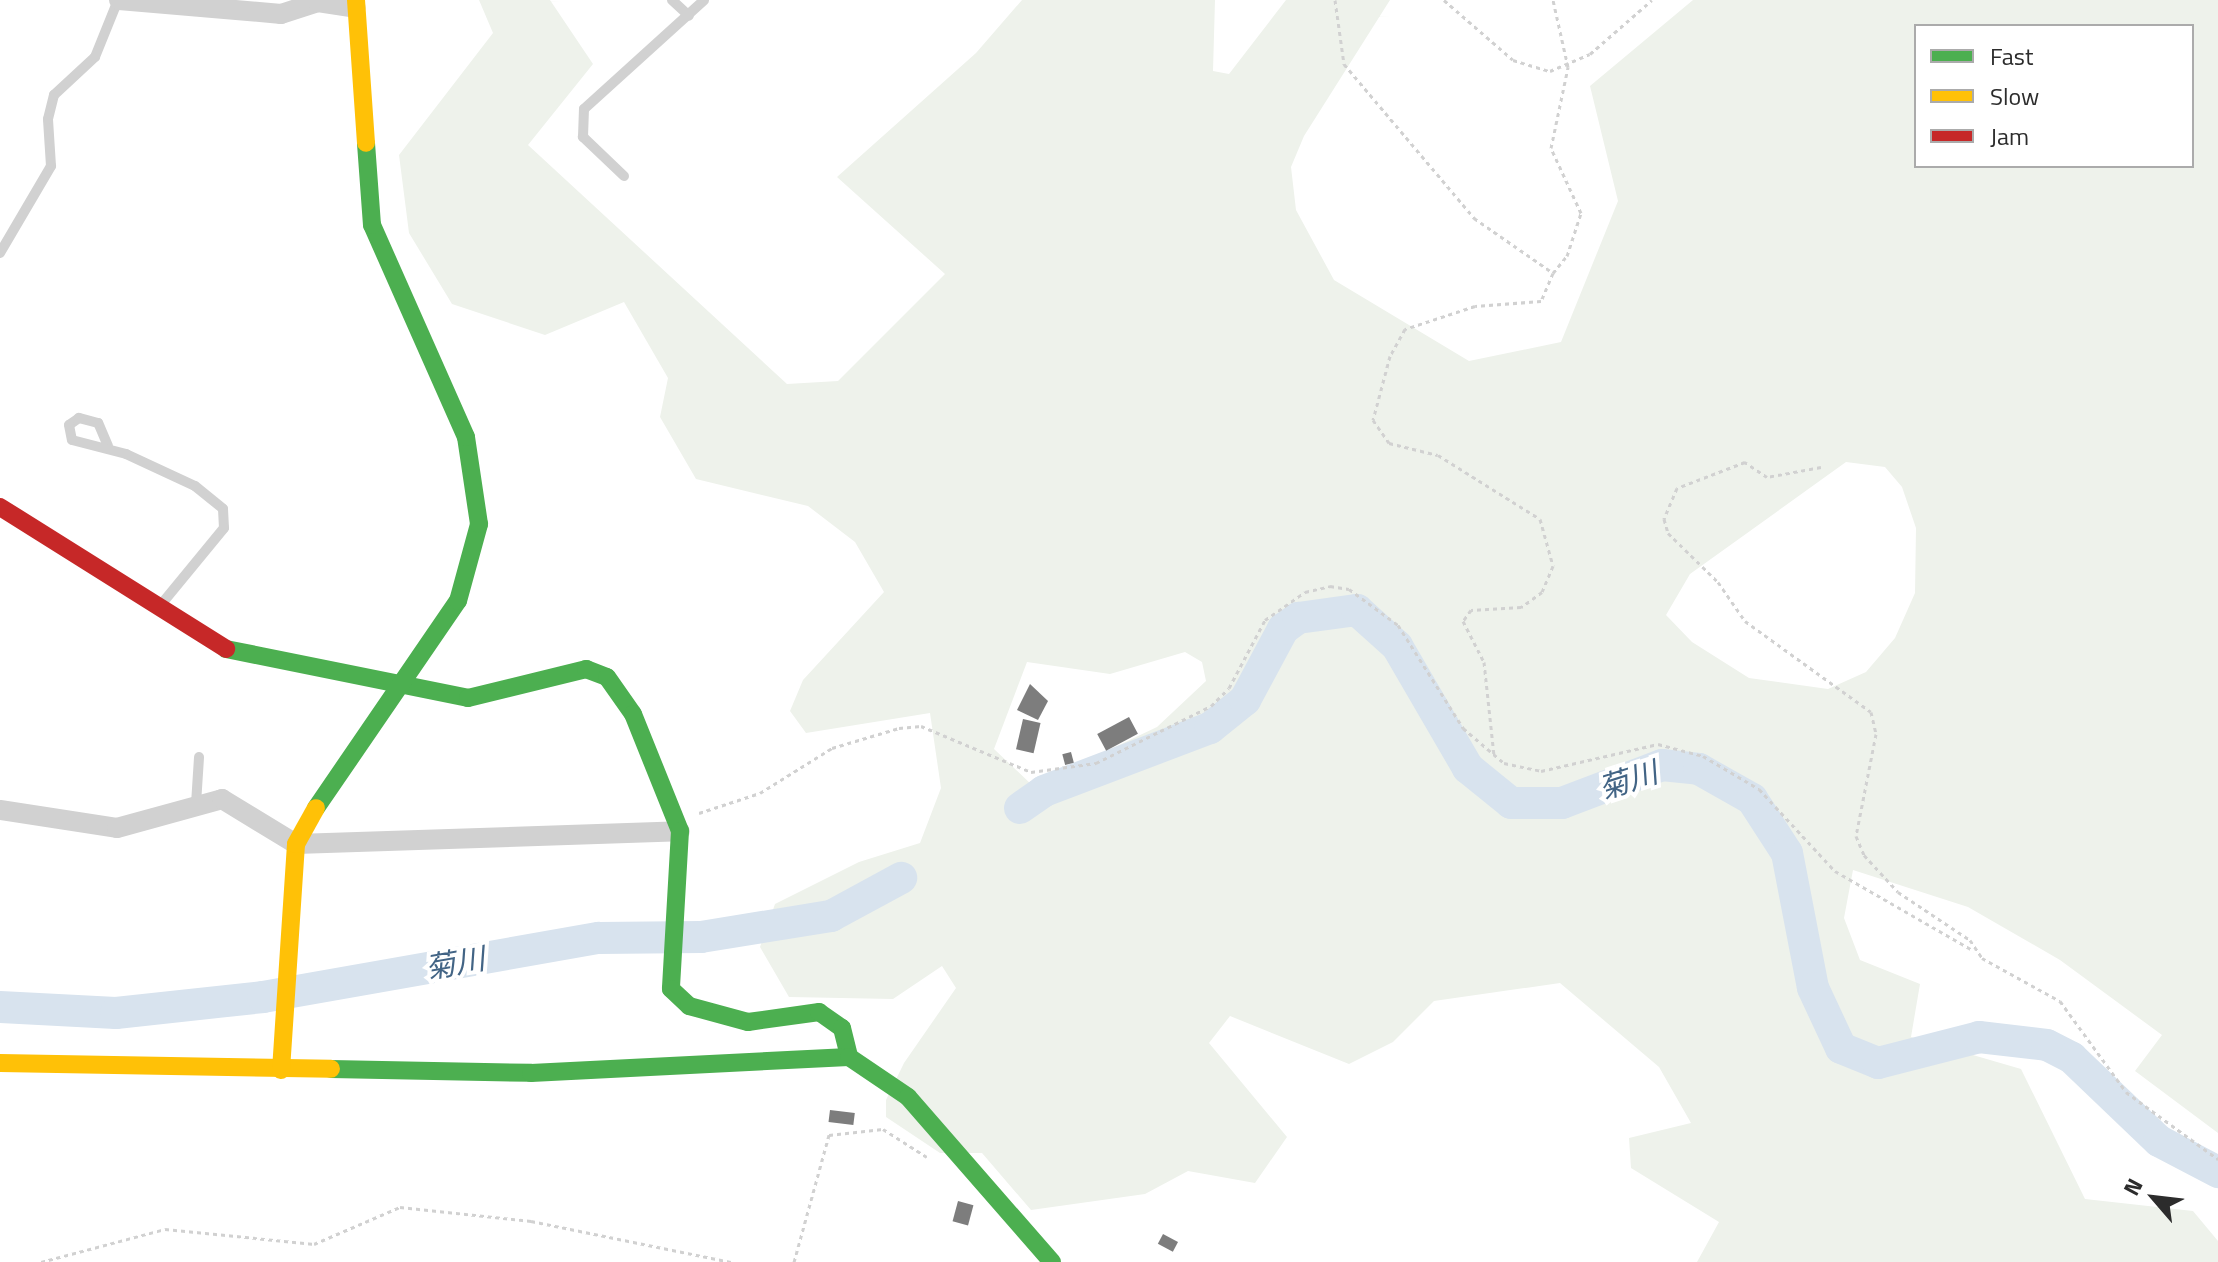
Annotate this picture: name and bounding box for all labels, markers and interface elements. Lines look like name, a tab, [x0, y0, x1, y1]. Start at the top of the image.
legend	[1914, 24, 2194, 168]
text: Fast	[1990, 38, 2033, 74]
text: Slow	[1990, 78, 2039, 114]
text: Jam	[1990, 118, 2029, 154]
water label: 菊川	[1594, 754, 1662, 806]
water label: 菊川	[422, 940, 488, 986]
north arrow	[2114, 1158, 2194, 1238]
text: N	[2114, 1172, 2151, 1201]

